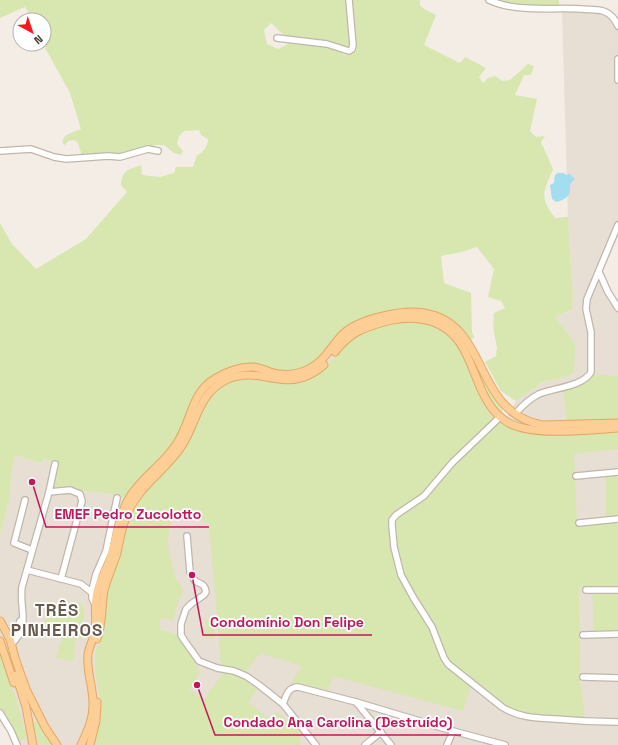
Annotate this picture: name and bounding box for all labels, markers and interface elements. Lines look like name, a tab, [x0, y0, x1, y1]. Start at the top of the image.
north arrow	[12, 12, 52, 52]
text: N	[31, 32, 46, 47]
callout: EMEF Pedro Zucolotto	[46, 501, 209, 527]
text: EMEF Pedro Zucolotto	[55, 505, 201, 523]
district label: TRÊS PINHEIROS	[11, 599, 103, 641]
callout: Condomínio Don Felipe	[203, 609, 372, 635]
text: Condomínio Don Felipe	[210, 613, 364, 631]
callout: Condado Ana Carolina (Destruído)	[215, 709, 461, 735]
text: Condado Ana Carolina (Destruído)	[224, 713, 452, 731]

